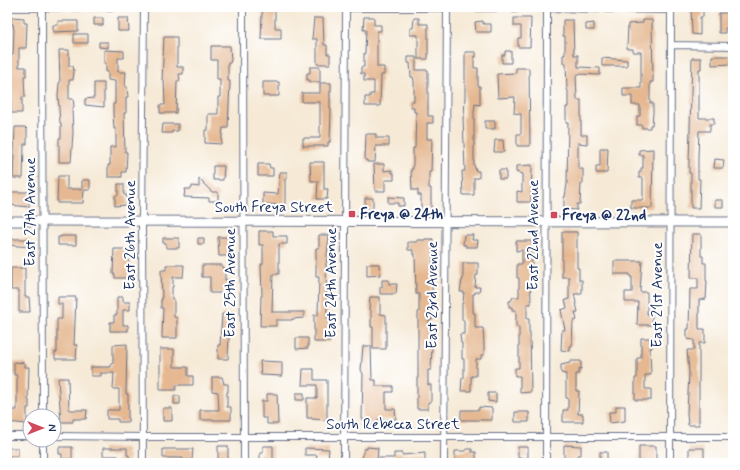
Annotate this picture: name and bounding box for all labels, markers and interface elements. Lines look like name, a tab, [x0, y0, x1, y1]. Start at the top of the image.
street label: East 27th Avenue	[21, 157, 41, 267]
street label: East 26th Avenue	[121, 180, 141, 290]
street label: East 22nd Avenue	[524, 180, 544, 291]
street label: South Freya Street	[215, 198, 333, 218]
place label: Freya @ 24th	[360, 205, 443, 225]
place label: Freya @ 22nd	[562, 206, 647, 226]
marker: Freya @ 24th	[347, 209, 357, 219]
marker: Freya @ 22nd	[549, 210, 559, 220]
street label: East 25th Avenue	[221, 228, 241, 338]
street label: East 24th Avenue	[322, 228, 342, 338]
street label: East 23rd Avenue	[423, 241, 443, 349]
street label: East 21st Avenue	[648, 242, 668, 348]
north arrow	[22, 408, 62, 448]
street label: South Rebecca Street	[326, 415, 460, 435]
text: N	[44, 424, 58, 432]

